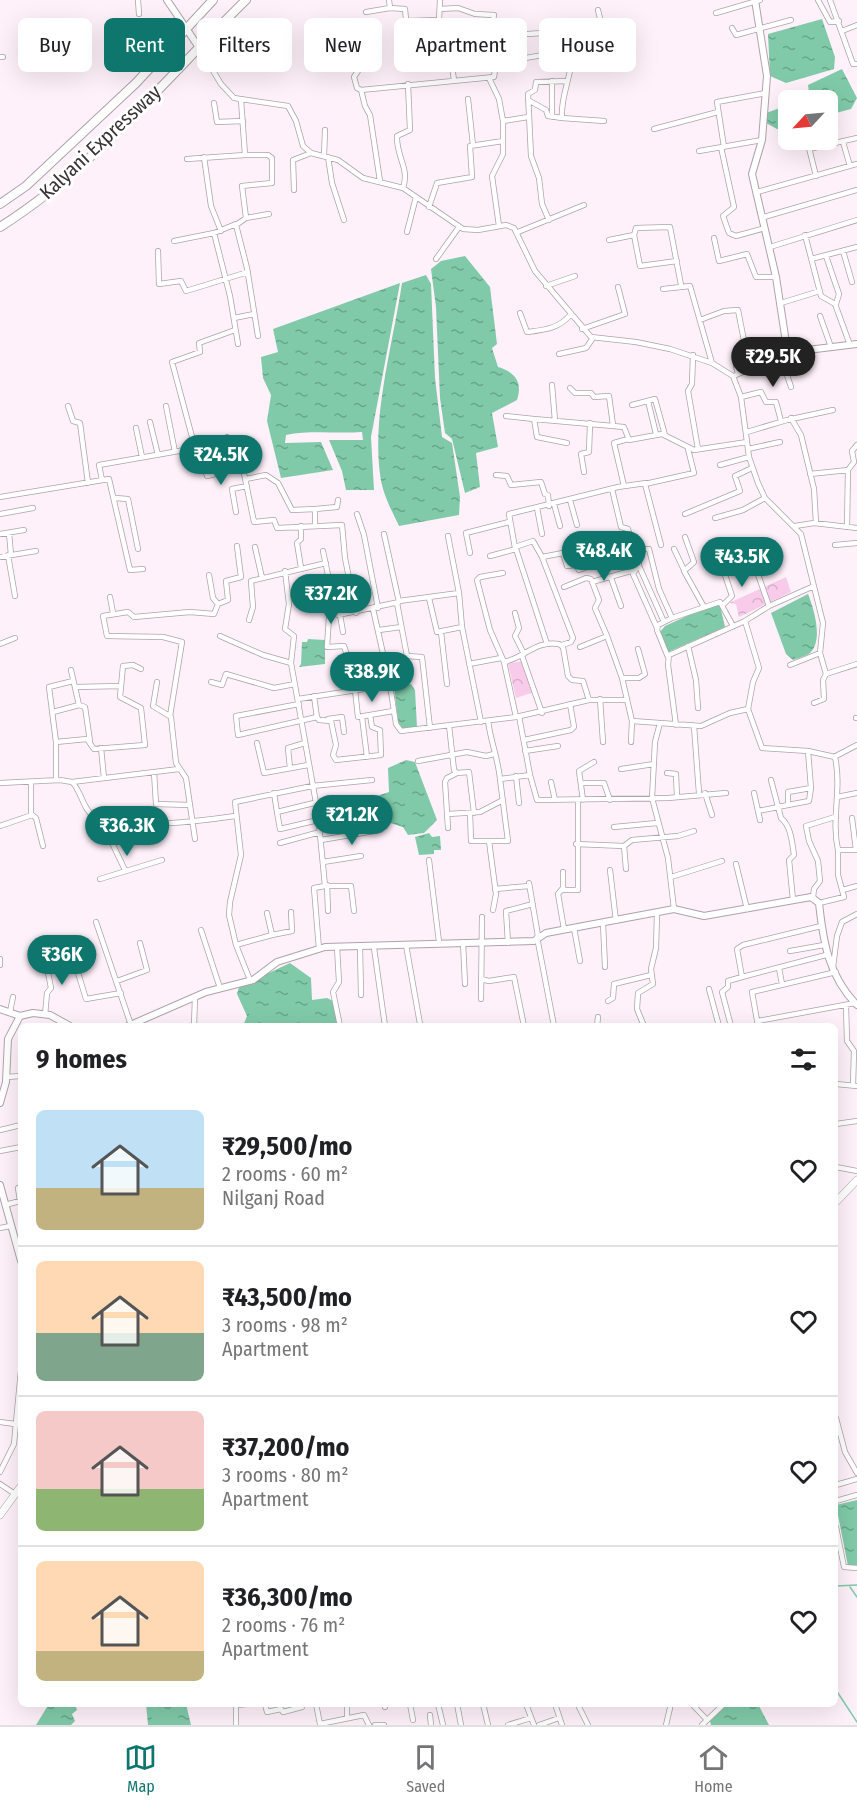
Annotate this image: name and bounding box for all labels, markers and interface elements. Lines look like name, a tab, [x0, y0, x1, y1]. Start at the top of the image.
chip: Buy	[18, 18, 92, 72]
chip: Rent	[104, 18, 185, 72]
chip: Filters	[197, 18, 292, 72]
chip: New	[304, 18, 382, 72]
chip: Apartment	[394, 18, 527, 72]
chip: House	[539, 18, 636, 72]
street label: Kalyani Expressway	[34, 80, 166, 204]
north arrow	[778, 90, 838, 150]
map controls	[778, 90, 838, 150]
pin: ₹29.5K	[724, 337, 822, 388]
text: ₹29.5K	[745, 344, 801, 368]
pin: ₹24.5K	[172, 435, 270, 486]
text: ₹24.5K	[193, 442, 249, 466]
pin: ₹48.4K	[555, 531, 653, 582]
pin: ₹43.5K	[693, 537, 791, 588]
text: ₹48.4K	[576, 538, 632, 562]
text: ₹43.5K	[714, 544, 770, 568]
pin: ₹37.2K	[282, 574, 380, 625]
text: ₹37.2K	[304, 581, 358, 605]
pin: ₹38.9K	[323, 652, 421, 703]
text: ₹38.9K	[344, 659, 400, 683]
pin: ₹21.2K	[303, 795, 401, 846]
text: ₹21.2K	[326, 802, 378, 826]
pin: ₹36.3K	[78, 806, 176, 857]
text: ₹36.3K	[99, 813, 155, 837]
pin: ₹36K	[26, 935, 98, 986]
text: ₹36K	[41, 942, 83, 966]
icon: filters	[787, 1043, 820, 1076]
text: 9 homes	[36, 1044, 127, 1075]
text: ₹29,500/mo	[222, 1131, 352, 1162]
icon: home	[84, 1134, 156, 1206]
icon: heart	[787, 1154, 820, 1187]
text: 2 rooms · 60 m²	[222, 1162, 348, 1186]
text: Nilganj Road	[222, 1186, 325, 1210]
text: ₹43,500/mo	[222, 1282, 352, 1313]
icon: home	[84, 1285, 156, 1357]
icon: heart	[787, 1305, 820, 1338]
text: 3 rooms · 98 m²	[222, 1313, 348, 1337]
text: Apartment	[222, 1337, 309, 1361]
text: ₹37,200/mo	[222, 1432, 349, 1463]
icon: home	[84, 1435, 156, 1507]
icon: heart	[787, 1455, 820, 1488]
text: 3 rooms · 80 m²	[222, 1463, 348, 1487]
text: Apartment	[222, 1487, 309, 1511]
text: ₹36,300/mo	[222, 1582, 353, 1613]
icon: home	[84, 1585, 156, 1657]
icon: heart	[787, 1605, 820, 1638]
text: 2 rooms · 76 m²	[222, 1613, 345, 1637]
text: Apartment	[222, 1637, 309, 1661]
tab: Map	[124, 1741, 157, 1796]
tab: Saved	[406, 1741, 445, 1796]
tab: Home	[694, 1741, 733, 1796]

